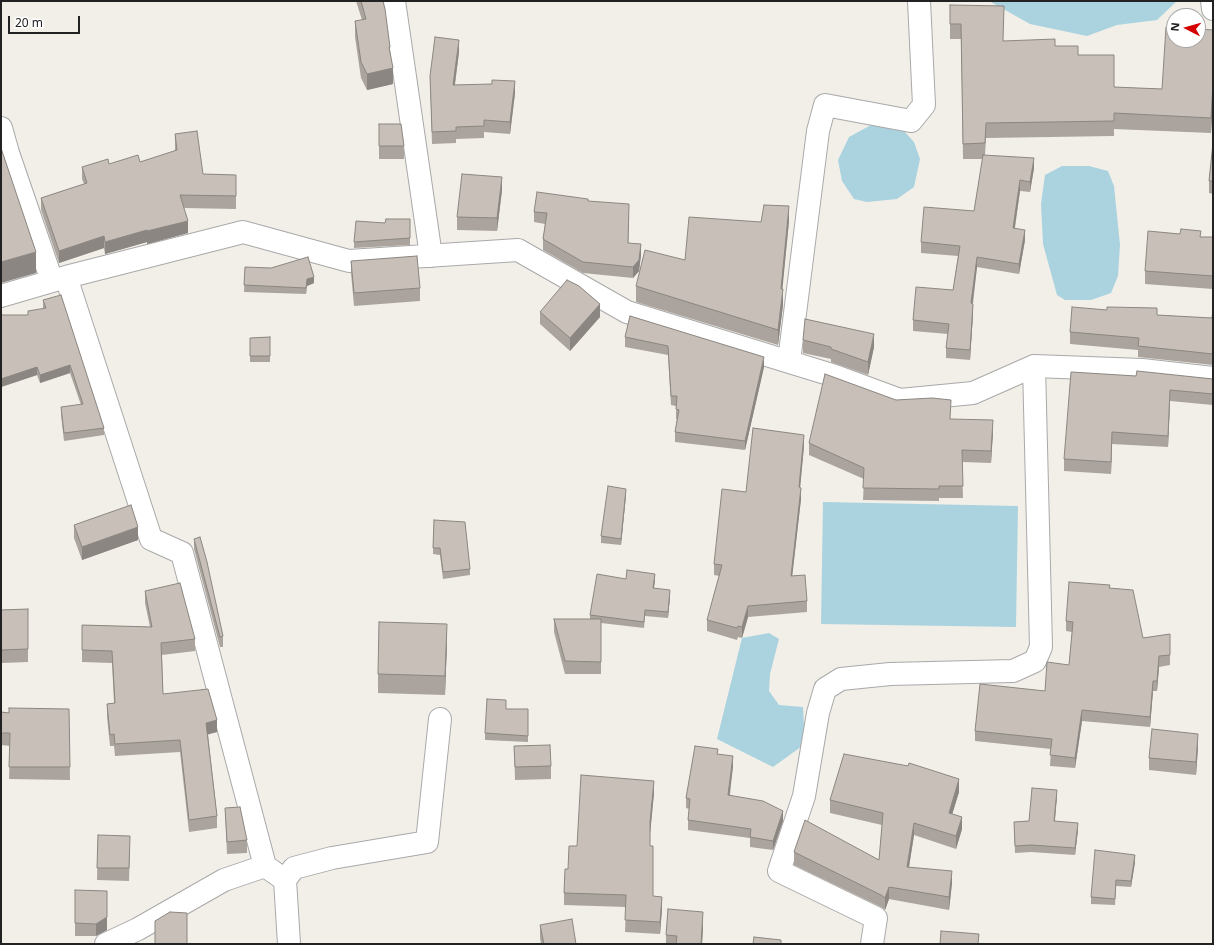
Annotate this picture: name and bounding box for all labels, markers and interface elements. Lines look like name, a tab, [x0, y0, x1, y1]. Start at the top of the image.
scale bar	[10, 8, 82, 34]
north arrow	[1166, 8, 1206, 48]
text: 20 m	[15, 14, 43, 31]
text: N	[1167, 22, 1182, 32]

